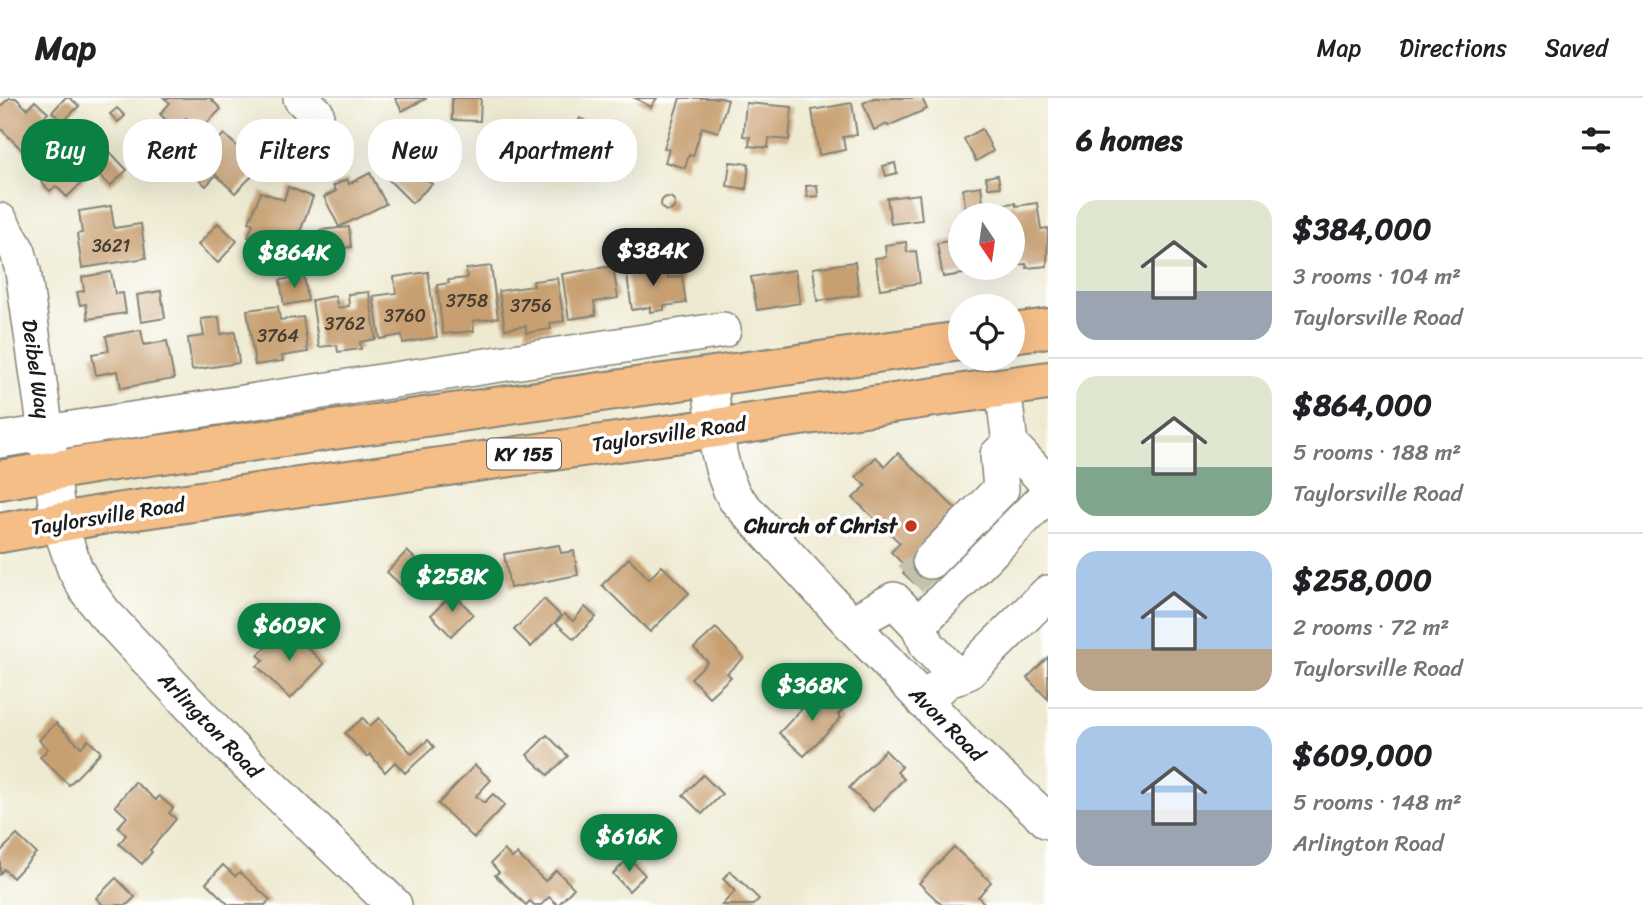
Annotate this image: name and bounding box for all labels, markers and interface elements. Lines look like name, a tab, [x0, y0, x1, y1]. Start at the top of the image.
text: Map	[35, 19, 96, 77]
text: Map	[1317, 27, 1361, 69]
text: Directions	[1399, 27, 1507, 69]
text: Saved	[1545, 27, 1608, 69]
text: 6 homes	[1076, 113, 1183, 167]
chip: Buy	[21, 119, 109, 182]
chip: Rent	[123, 119, 222, 182]
chip: Filters	[236, 119, 354, 182]
chip: New	[368, 119, 462, 182]
chip: Apartment	[476, 119, 637, 182]
icon: filters	[1577, 121, 1615, 159]
text: $384,000	[1293, 202, 1431, 256]
north arrow	[948, 203, 1026, 280]
map controls	[948, 203, 1025, 371]
pin: $384K	[604, 228, 702, 288]
icon: home	[1132, 228, 1216, 312]
house number: 3621	[92, 230, 130, 262]
pin: $864K	[245, 230, 343, 290]
text: $384K	[618, 230, 688, 271]
text: $864K	[259, 232, 329, 273]
text: 3 rooms · 104 m²	[1293, 256, 1461, 297]
house number: 3758	[446, 285, 488, 317]
house number: 3756	[510, 290, 552, 322]
button: locate	[948, 294, 1025, 371]
text: Taylorsville Road	[1293, 297, 1463, 338]
house number: 3760	[384, 300, 426, 332]
house number: 3762	[325, 308, 365, 340]
street label: Deibel Way	[10, 317, 62, 421]
house number: 3764	[257, 320, 299, 352]
text: $864,000	[1293, 378, 1432, 432]
street label: Taylorsville Road	[590, 404, 750, 464]
icon: home	[1132, 404, 1216, 488]
text: 5 rooms · 188 m²	[1293, 432, 1461, 473]
road number: KY 155	[487, 438, 561, 470]
text: Taylorsville Road	[1293, 473, 1463, 514]
street label: Taylorsville Road	[28, 485, 189, 547]
place label: Church of Christ	[743, 507, 899, 545]
marker: Church of Christ	[903, 518, 919, 534]
text: $258,000	[1293, 553, 1432, 607]
pin: $258K	[403, 554, 501, 614]
text: $258K	[417, 556, 487, 597]
icon: home	[1132, 579, 1216, 663]
pin: $609K	[240, 603, 338, 663]
text: $609K	[253, 605, 325, 646]
text: 2 rooms · 72 m²	[1293, 607, 1449, 648]
text: Taylorsville Road	[1293, 648, 1463, 689]
street label: Arlington Road	[148, 662, 273, 789]
pin: $368K	[763, 664, 861, 723]
text: $368K	[777, 665, 847, 706]
street label: Avon Road	[899, 676, 996, 773]
text: $609,000	[1293, 728, 1433, 782]
icon: home	[1132, 754, 1216, 838]
text: 5 rooms · 148 m²	[1293, 782, 1462, 823]
pin: $616K	[580, 814, 678, 874]
text: $616K	[596, 816, 662, 857]
text: Arlington Road	[1293, 823, 1444, 864]

